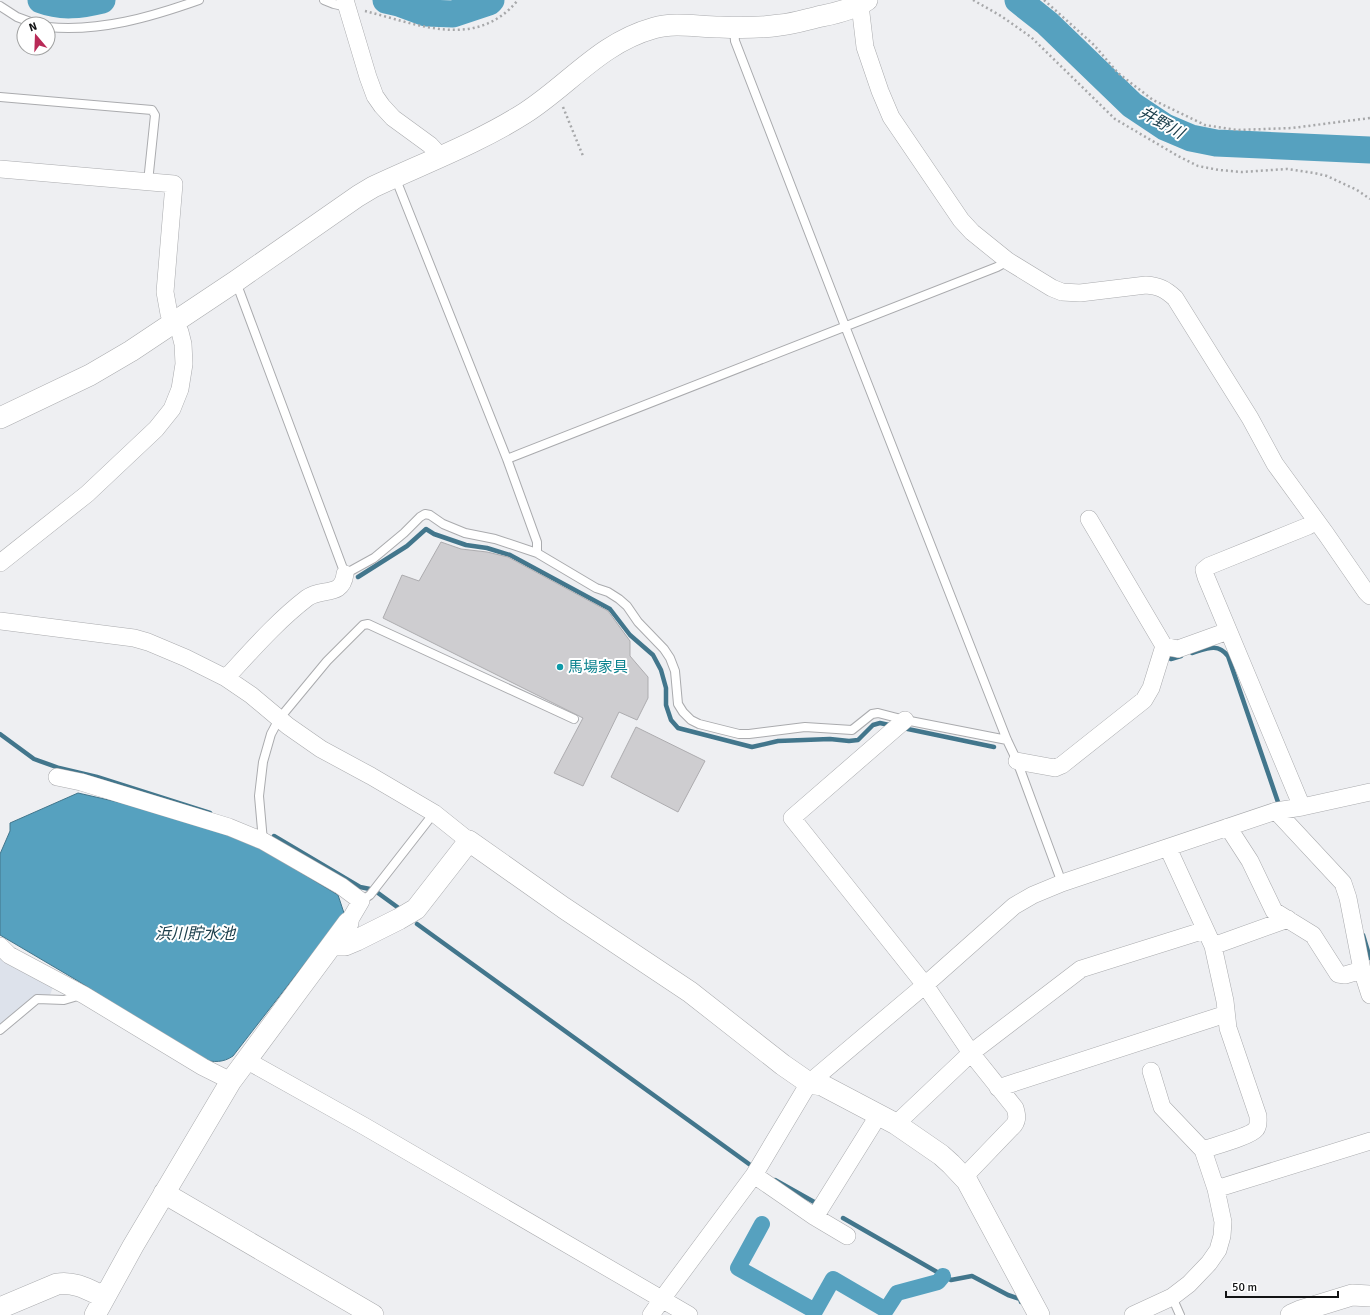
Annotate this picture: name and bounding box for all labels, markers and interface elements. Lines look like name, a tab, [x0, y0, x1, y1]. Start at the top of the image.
north arrow	[16, 16, 56, 56]
text: N	[27, 20, 39, 34]
water label: 井野川	[1136, 102, 1189, 144]
place label: 馬場家具	[568, 658, 628, 676]
marker: 馬場家具	[555, 662, 565, 672]
water label: 浜川貯水池	[155, 924, 237, 944]
scale bar	[1226, 1273, 1338, 1299]
text: 50 m	[1232, 1280, 1257, 1295]

